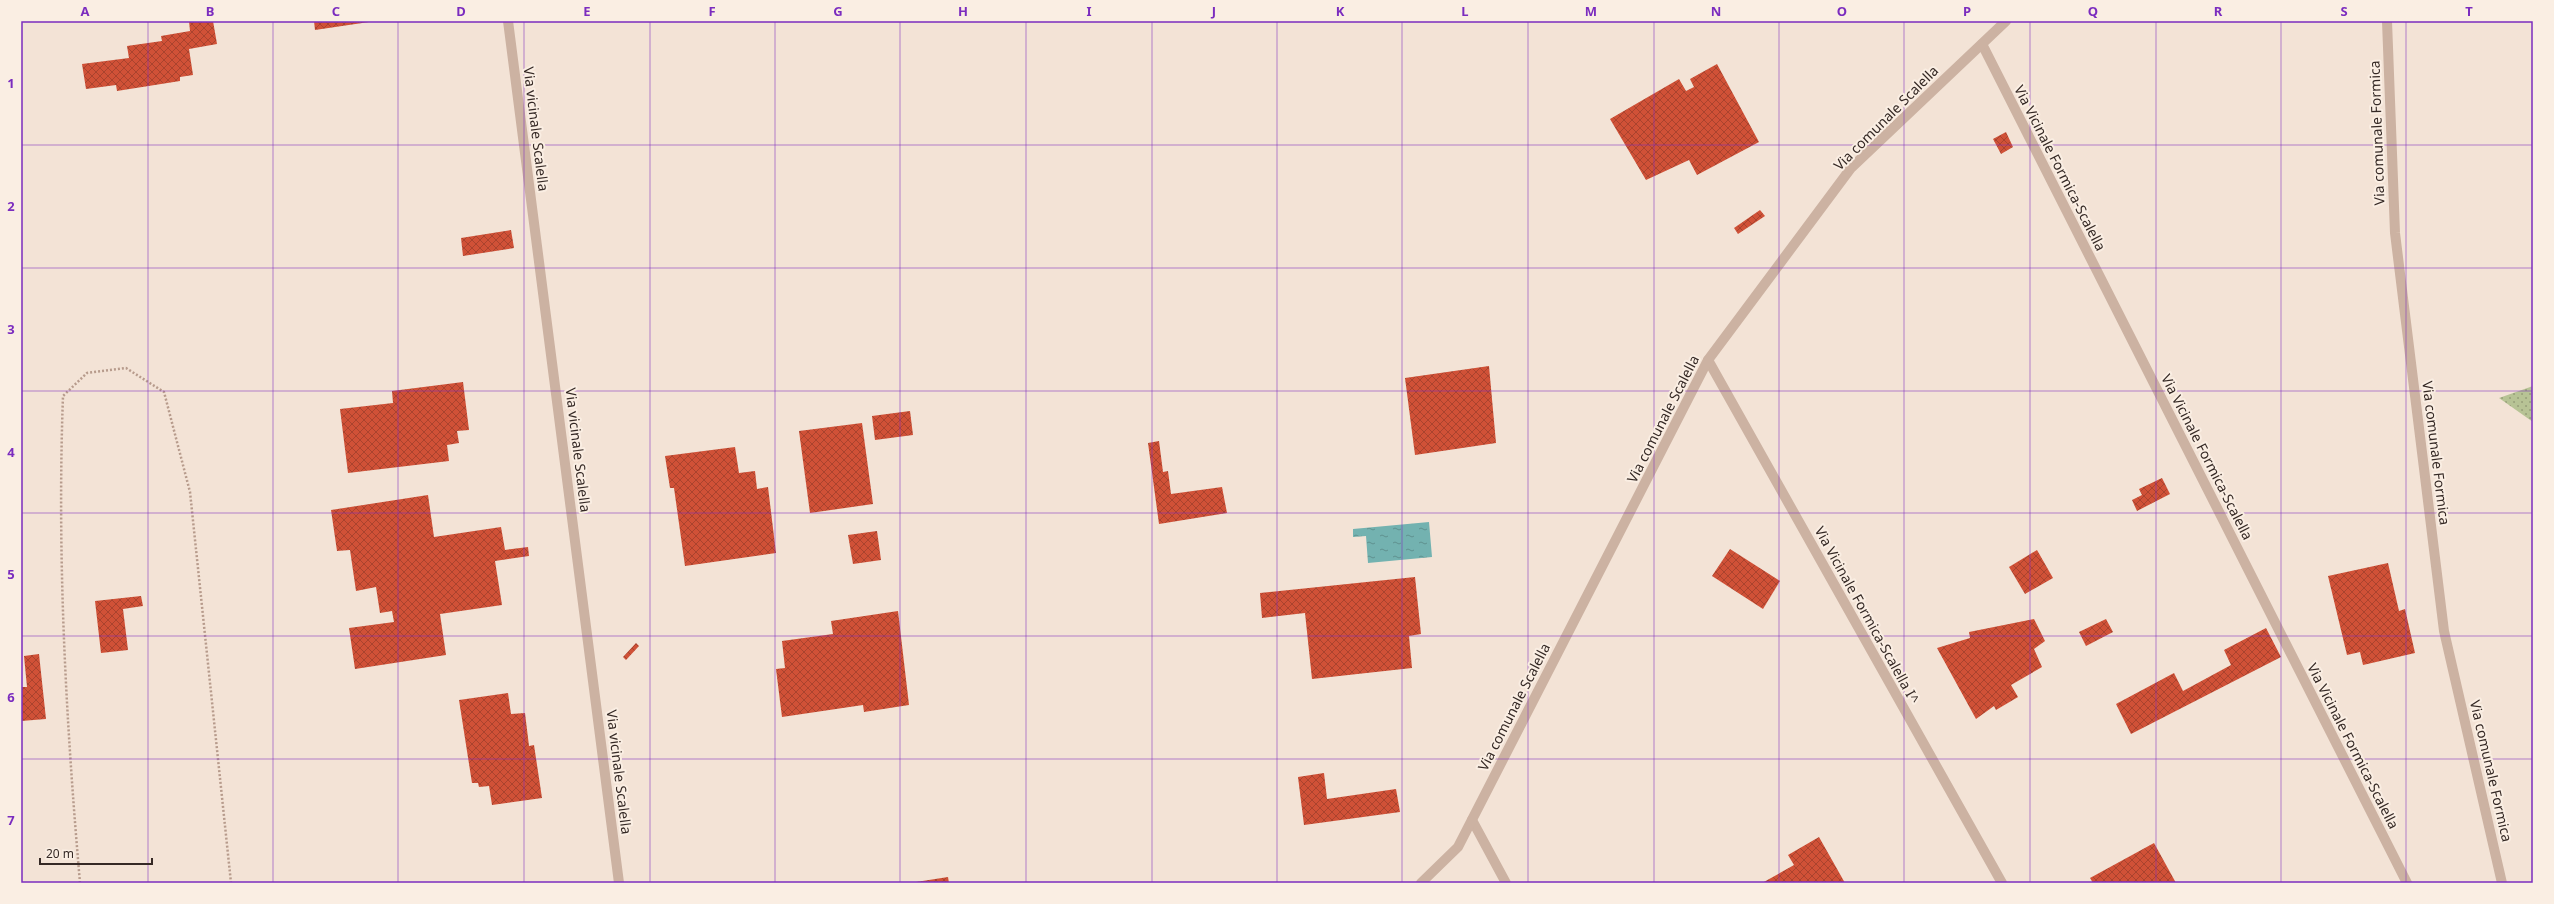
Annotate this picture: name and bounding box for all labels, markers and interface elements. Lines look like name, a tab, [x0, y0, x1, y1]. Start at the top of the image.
text: A	[81, 2, 90, 20]
text: B	[206, 2, 214, 20]
text: C	[332, 2, 340, 20]
text: D	[456, 2, 466, 20]
text: E	[583, 2, 591, 20]
text: F	[708, 2, 716, 20]
text: G	[833, 2, 843, 20]
text: H	[958, 2, 968, 20]
text: I	[1086, 2, 1092, 20]
text: J	[1211, 2, 1216, 20]
text: K	[1336, 2, 1345, 20]
text: L	[1461, 2, 1469, 20]
text: M	[1585, 2, 1597, 20]
text: N	[1711, 2, 1721, 20]
text: O	[1837, 2, 1847, 20]
text: P	[1963, 2, 1971, 20]
text: Q	[2088, 2, 2098, 20]
text: R	[2214, 2, 2223, 20]
text: S	[2340, 2, 2348, 20]
text: T	[2465, 2, 2473, 20]
street label: Via comunale Formica	[2364, 60, 2389, 206]
street label: Via comunale Scalella	[1829, 61, 1942, 174]
street label: Via vicinale Scalella	[519, 66, 554, 192]
text: 1	[7, 74, 15, 92]
street label: Via Vicinale Formica-Scalella	[2010, 82, 2111, 254]
text: 2	[7, 197, 15, 215]
text: 3	[7, 320, 15, 338]
street label: Via comunale Scalella	[1622, 352, 1703, 486]
street label: Via Vicinale Formica-Scalella	[2157, 371, 2258, 543]
street label: Via comunale Formica	[2418, 380, 2455, 526]
street label: Via vicinale Scalella	[561, 387, 596, 513]
text: 4	[7, 443, 15, 461]
street label: Via Vicinale Formica-Scalella I^	[1811, 523, 1924, 707]
text: 5	[7, 565, 15, 583]
street label: Via comunale Scalella	[1473, 640, 1554, 774]
street label: Via Vicinale Formica-Scalella	[2303, 660, 2404, 832]
text: 6	[7, 688, 15, 706]
street label: Via comunale Formica	[2466, 698, 2517, 844]
street label: Via vicinale Scalella	[602, 709, 637, 835]
text: 7	[7, 811, 15, 829]
scale bar	[40, 840, 152, 866]
text: 20 m	[46, 845, 74, 862]

